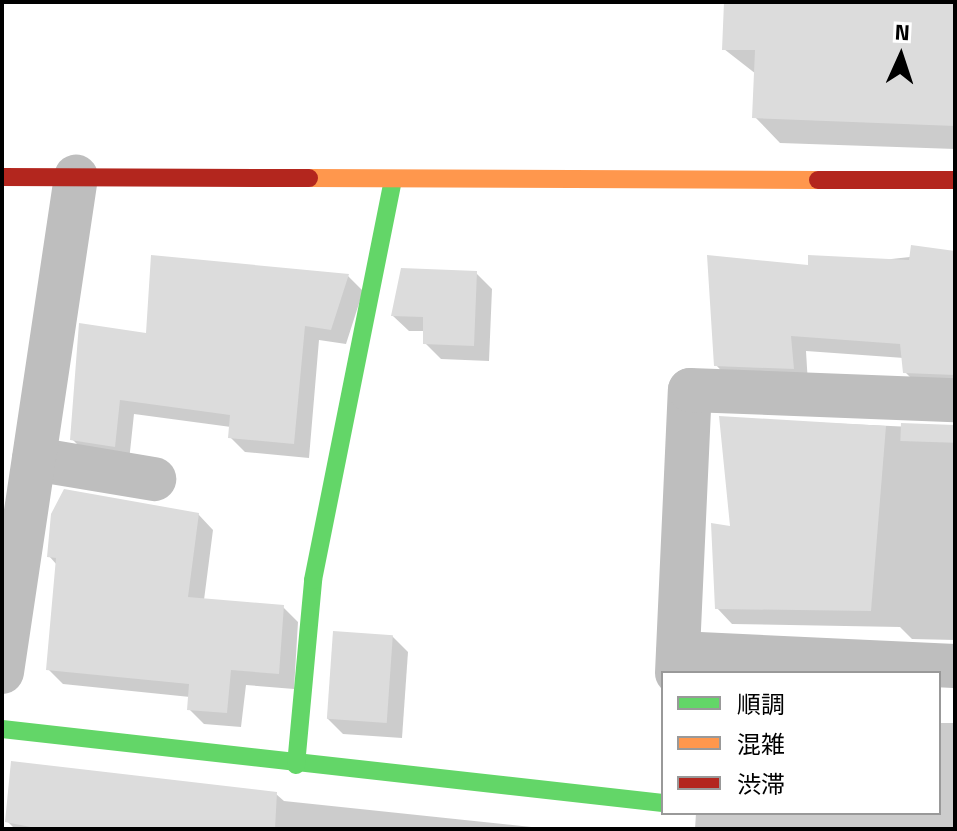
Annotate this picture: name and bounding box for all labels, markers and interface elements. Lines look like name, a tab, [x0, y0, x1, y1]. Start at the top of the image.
text: N	[894, 15, 911, 49]
north arrow	[861, 16, 941, 96]
legend	[661, 671, 941, 815]
text: 順調	[737, 686, 785, 722]
text: 混雑	[737, 726, 785, 762]
text: 渋滞	[737, 766, 785, 802]

